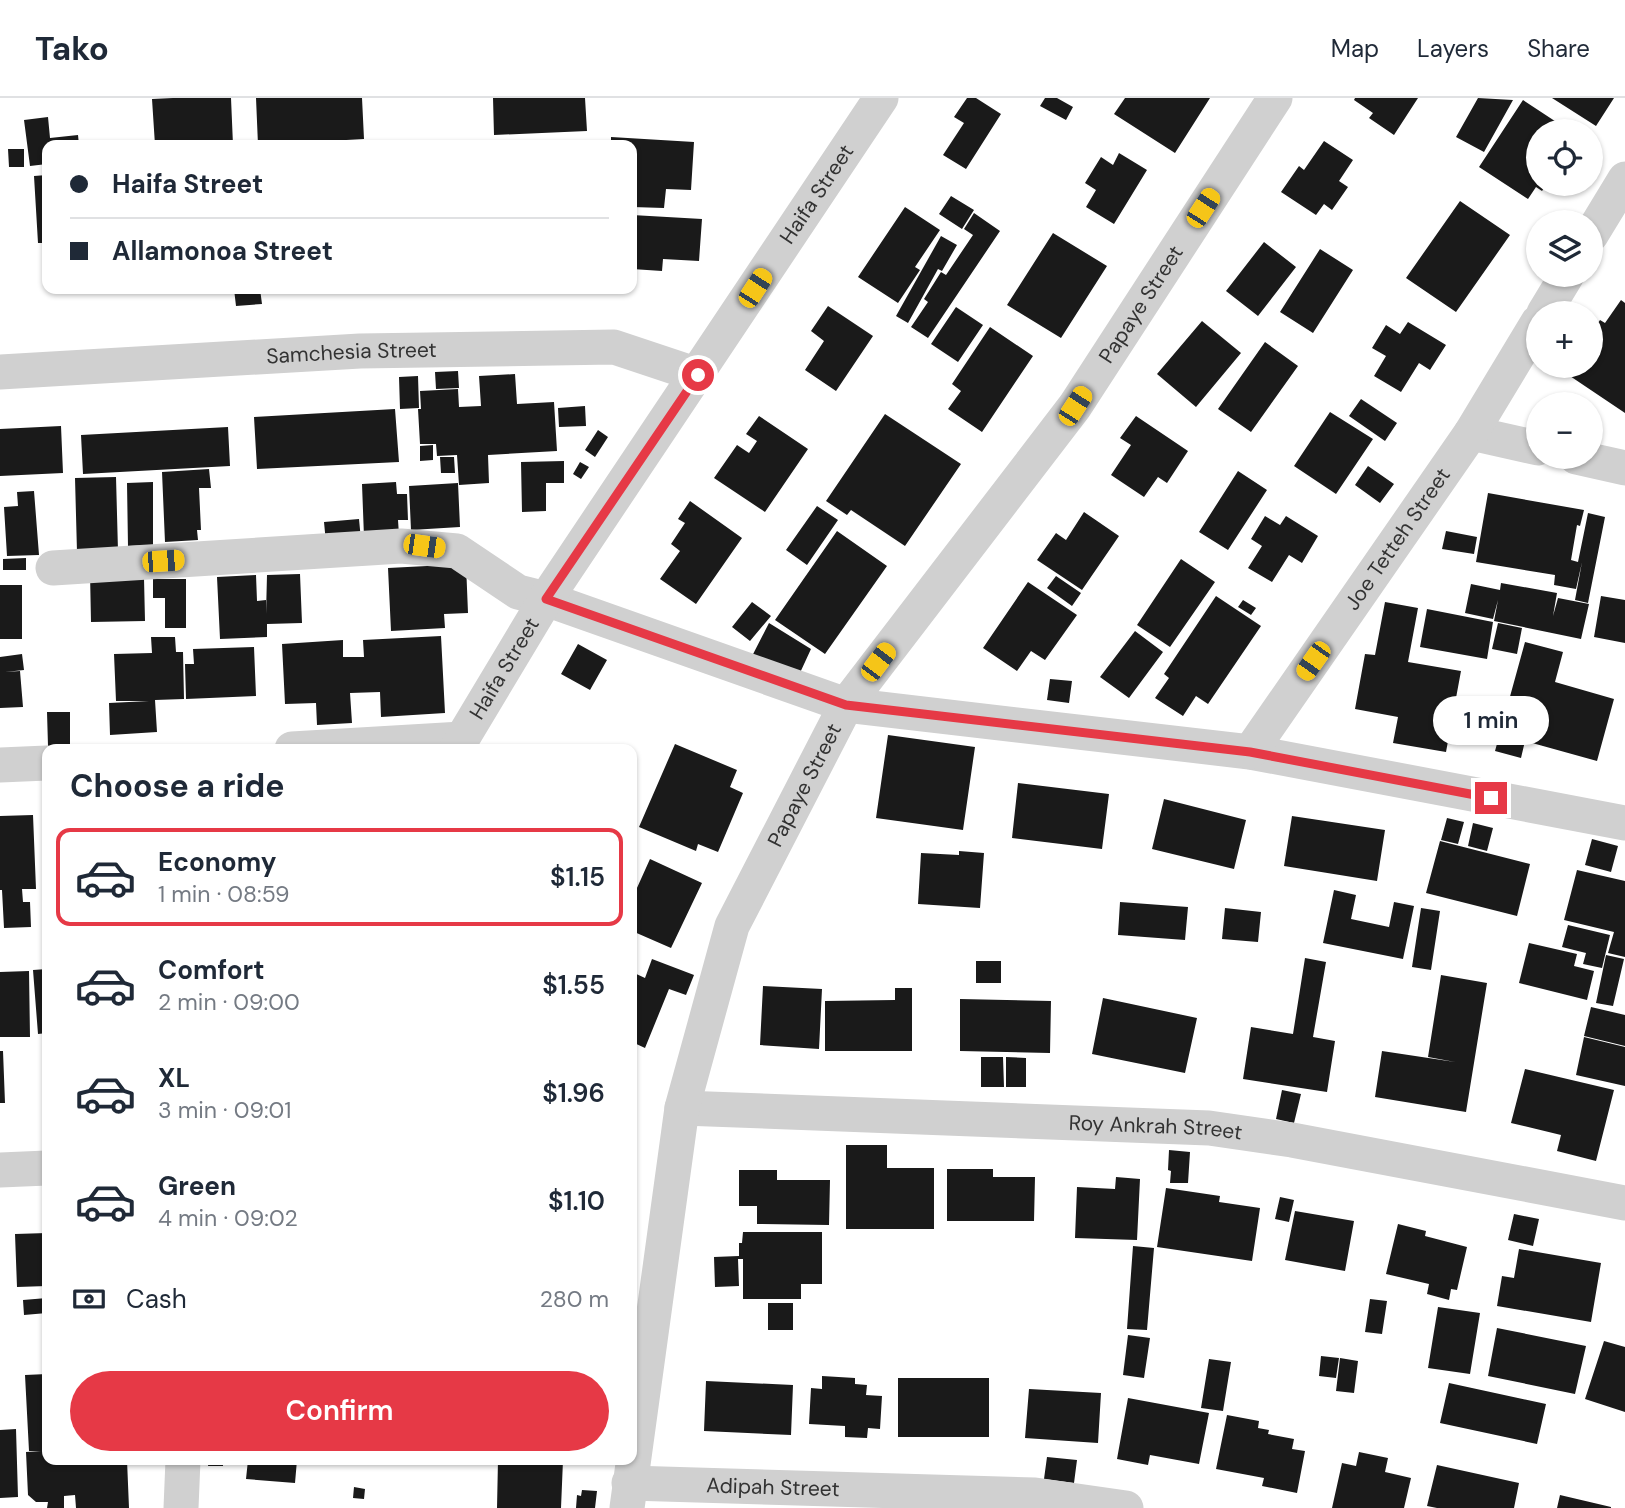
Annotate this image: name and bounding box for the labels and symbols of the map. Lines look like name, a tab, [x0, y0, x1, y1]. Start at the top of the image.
street label: Haifa Street	[773, 139, 860, 249]
car	[1183, 185, 1224, 231]
street label: Papaye Street	[1092, 240, 1190, 369]
car	[735, 265, 776, 311]
street label: Samchesia Street	[265, 336, 437, 370]
route start	[682, 359, 714, 391]
car	[1055, 383, 1096, 429]
street label: Joe Tetteh Street	[1338, 462, 1457, 616]
car	[402, 533, 447, 559]
car	[142, 549, 185, 573]
street label: Haifa Street	[463, 612, 546, 725]
car	[1293, 638, 1334, 684]
car	[857, 639, 900, 685]
callout: 1 min	[1433, 696, 1549, 746]
street label: Papaye Street	[761, 719, 848, 852]
route end	[1475, 782, 1507, 814]
street label: Roy Ankrah Street	[1068, 1109, 1244, 1147]
street label: Adipah Street	[706, 1471, 840, 1503]

